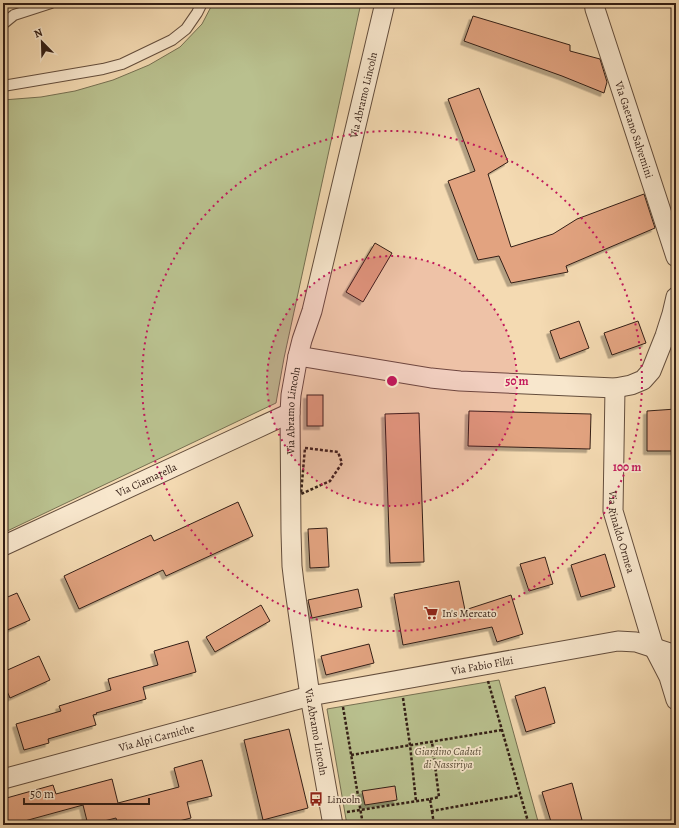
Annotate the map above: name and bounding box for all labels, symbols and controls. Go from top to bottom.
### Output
north arrow [22,22,62,62]
text: N [32,25,45,42]
street label: Via Abramo Lincoln [345,51,381,141]
street label: Via Gaetano Salvemini [611,78,657,180]
street label: Via Abramo Lincoln [282,365,303,455]
text: 50 m [505,373,529,389]
centre of rings [385,374,399,388]
street label: Via Ciamarella [113,459,180,501]
text: 100 m [613,459,641,475]
street label: Via Rinaldo Ormea [605,489,639,576]
supermarket icon: In's Mercato [423,605,439,621]
place label: In's Mercato [442,606,497,621]
street label: Via Fabio Filzi [449,652,514,678]
street label: Via Abramo Lincoln [301,686,331,777]
street label: Via Alpi Carniche [116,720,196,755]
park label: Giardino Caduti di Nassiriya [415,744,481,772]
scale bar [24,780,149,806]
text: 50 m [30,786,54,802]
bus stop icon: Lincoln [308,791,324,807]
place label: Lincoln [327,792,360,807]

